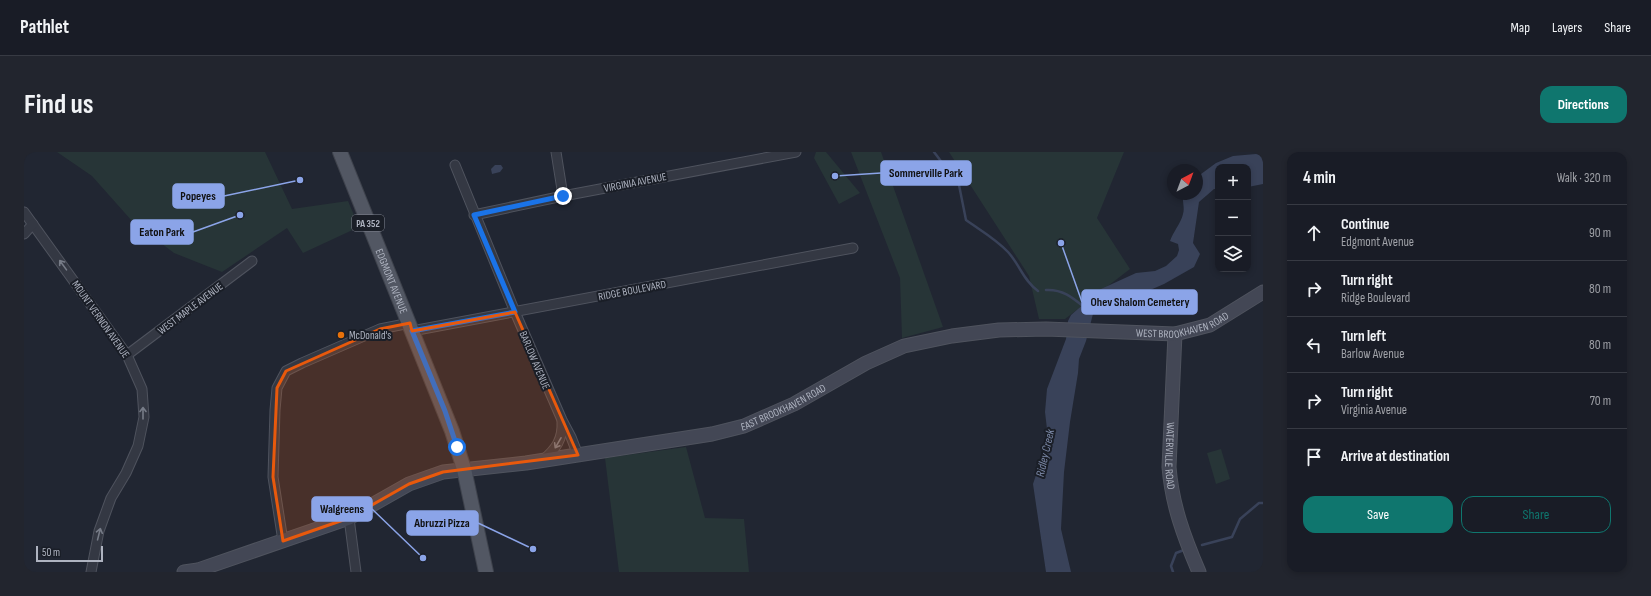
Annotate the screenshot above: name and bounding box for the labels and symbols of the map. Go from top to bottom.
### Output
callout: Sommerville Park [881,161,971,185]
north arrow [1167,164,1203,200]
text: Sommerville Park [889,166,963,181]
street label: VIRGINIA AVENUE [603,170,668,195]
callout: Popeyes [173,184,224,208]
route end [554,187,572,205]
text: Popeyes [180,189,216,204]
road number: PA 352 [352,215,384,231]
callout: Eaton Park [131,220,193,244]
text: Eaton Park [139,225,185,240]
street label: EDGMONT AVENUE [372,247,410,316]
one-way arrow [58,260,67,271]
street label: MOUNT VERNON AVENUE [69,278,132,361]
street label: RIDGE BOULEVARD [597,278,667,303]
street label: WEST MAPLE AVENUE [155,280,225,337]
callout: Ohev Shalom Cemetery [1082,290,1197,314]
text: Ohev Shalom Cemetery [1091,295,1189,310]
street label: WEST BROOKHAVEN ROAD [1136,309,1231,341]
place label: McDonald's [349,329,391,342]
street label: BARLOW AVENUE [516,329,553,391]
marker: McDonald's [336,330,346,340]
street label: EAST BROOKHAVEN ROAD [739,381,828,434]
one-way arrow [139,407,147,420]
street label: WATERVILLE ROAD [1162,422,1178,491]
water label: Ridley Creek [1033,427,1058,478]
one-way arrow [553,437,561,449]
route start [448,438,466,456]
callout: Walgreens [312,497,372,521]
text: Walgreens [320,502,364,517]
callout: Abruzzi Pizza [407,511,478,535]
text: Abruzzi Pizza [413,516,470,531]
one-way arrow [96,528,103,541]
scale bar [36,544,103,563]

